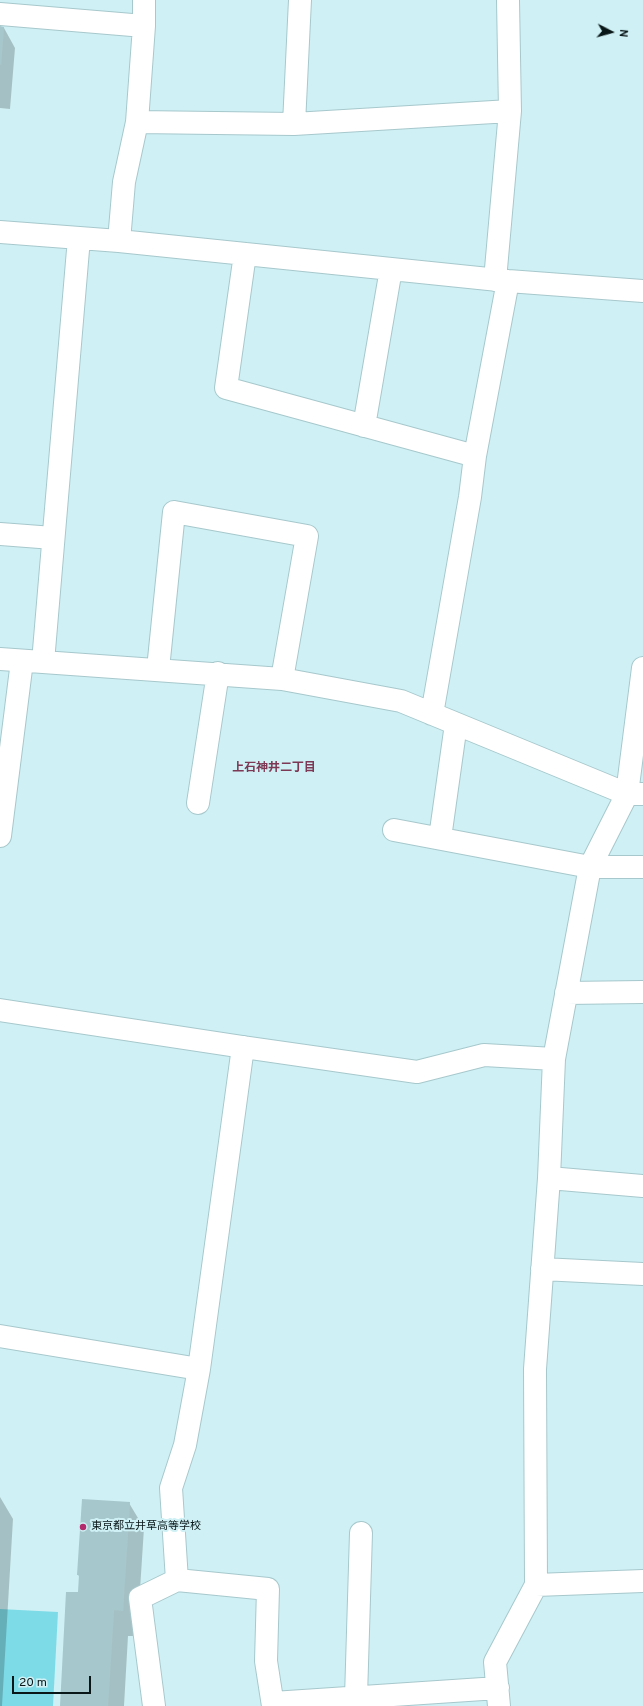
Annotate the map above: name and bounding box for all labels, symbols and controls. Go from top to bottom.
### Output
north arrow [591,12,631,52]
text: N [616,29,630,38]
district label: 上石神井二丁目 [232,762,316,776]
place label: 東京都立井草高等学校 [91,1520,201,1534]
marker: 東京都立井草高等学校 [78,1522,88,1532]
scale bar [14,1668,93,1694]
text: 20 m [19,1675,47,1691]

